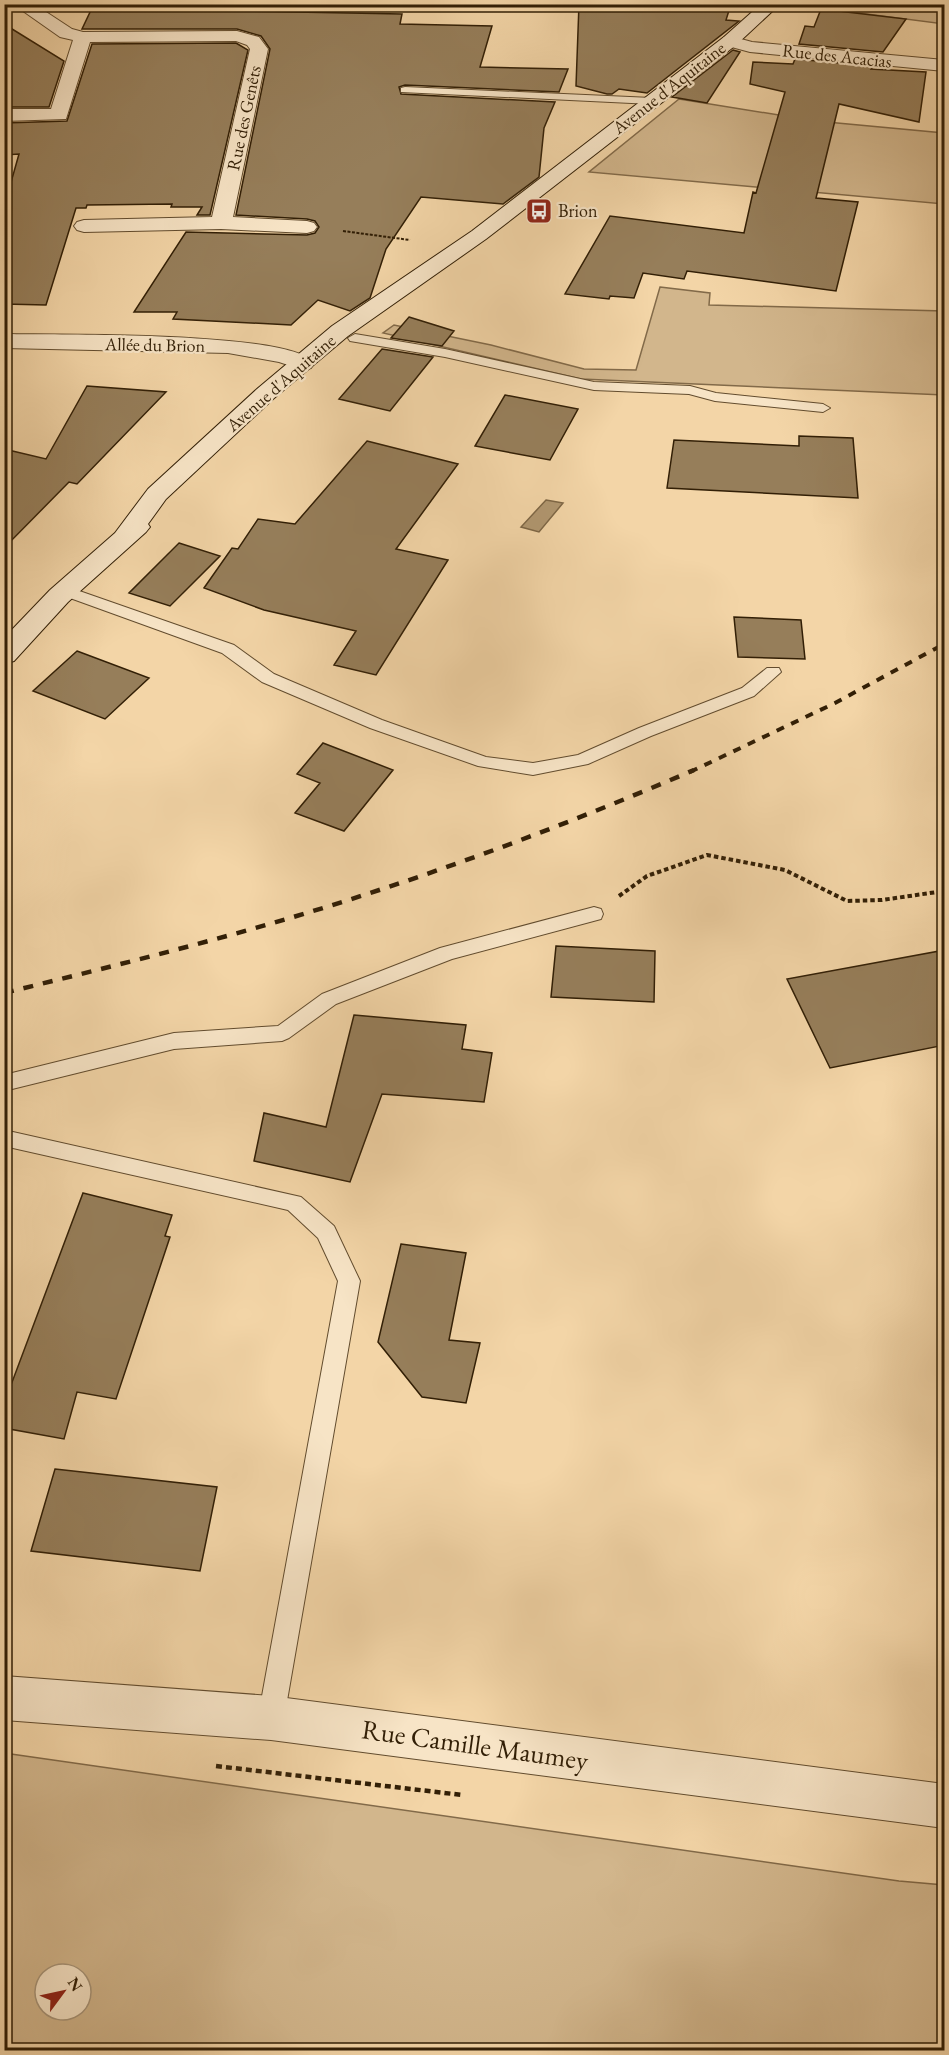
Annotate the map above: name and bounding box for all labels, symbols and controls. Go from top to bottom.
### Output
street label: Avenue d'Aquitaine [607,36,730,140]
street label: Rue des Acacias [781,38,893,73]
street label: Rue des Genêts [221,63,266,172]
bus stop icon: Brion [524,196,554,226]
place label: Brion [558,199,598,222]
street label: Avenue d'Aquitaine [220,329,340,437]
street label: Allée du Brion [104,332,206,357]
street label: Rue Camille Maumey [360,1711,591,1778]
north arrow [33,1962,93,2022]
text: N [63,1973,88,1995]

